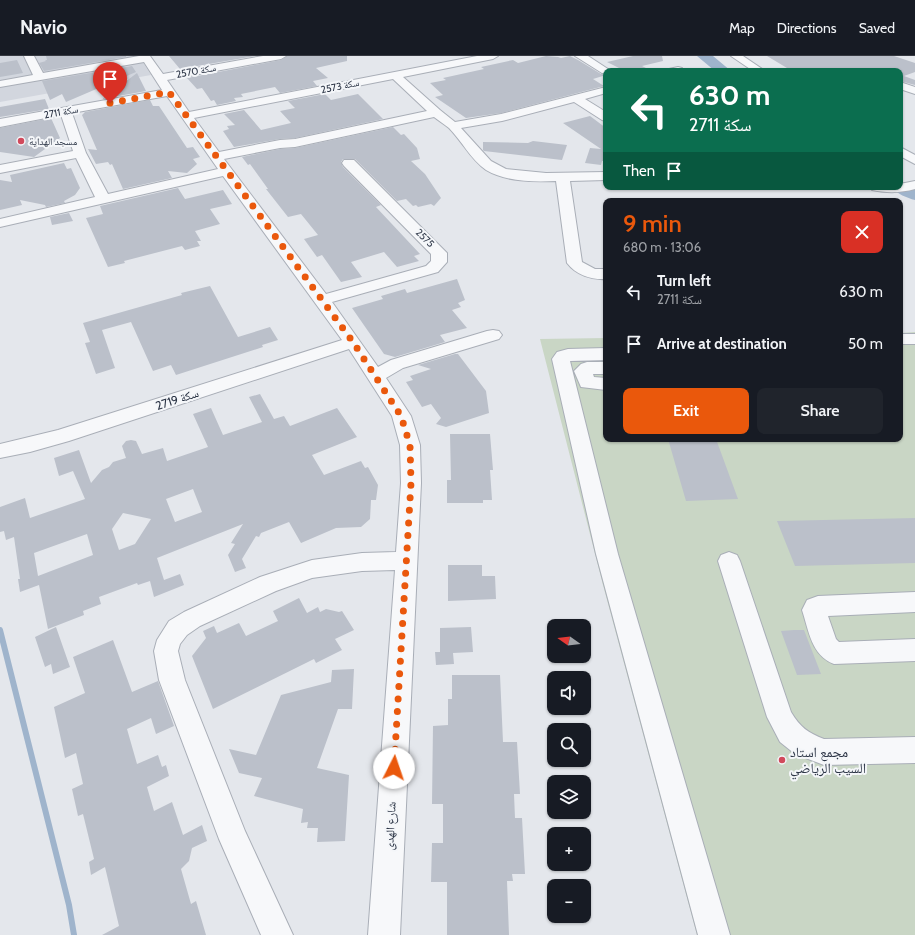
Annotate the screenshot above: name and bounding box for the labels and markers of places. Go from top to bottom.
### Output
pin [93,62,127,103]
place label: مسجد الهداية [29,135,78,148]
marker: مسجد الهداية [16,136,26,146]
place label: مجمع استاد السيب الرياضي [790,743,866,780]
marker: مجمع استاد السيب الرياضي [777,755,787,765]

